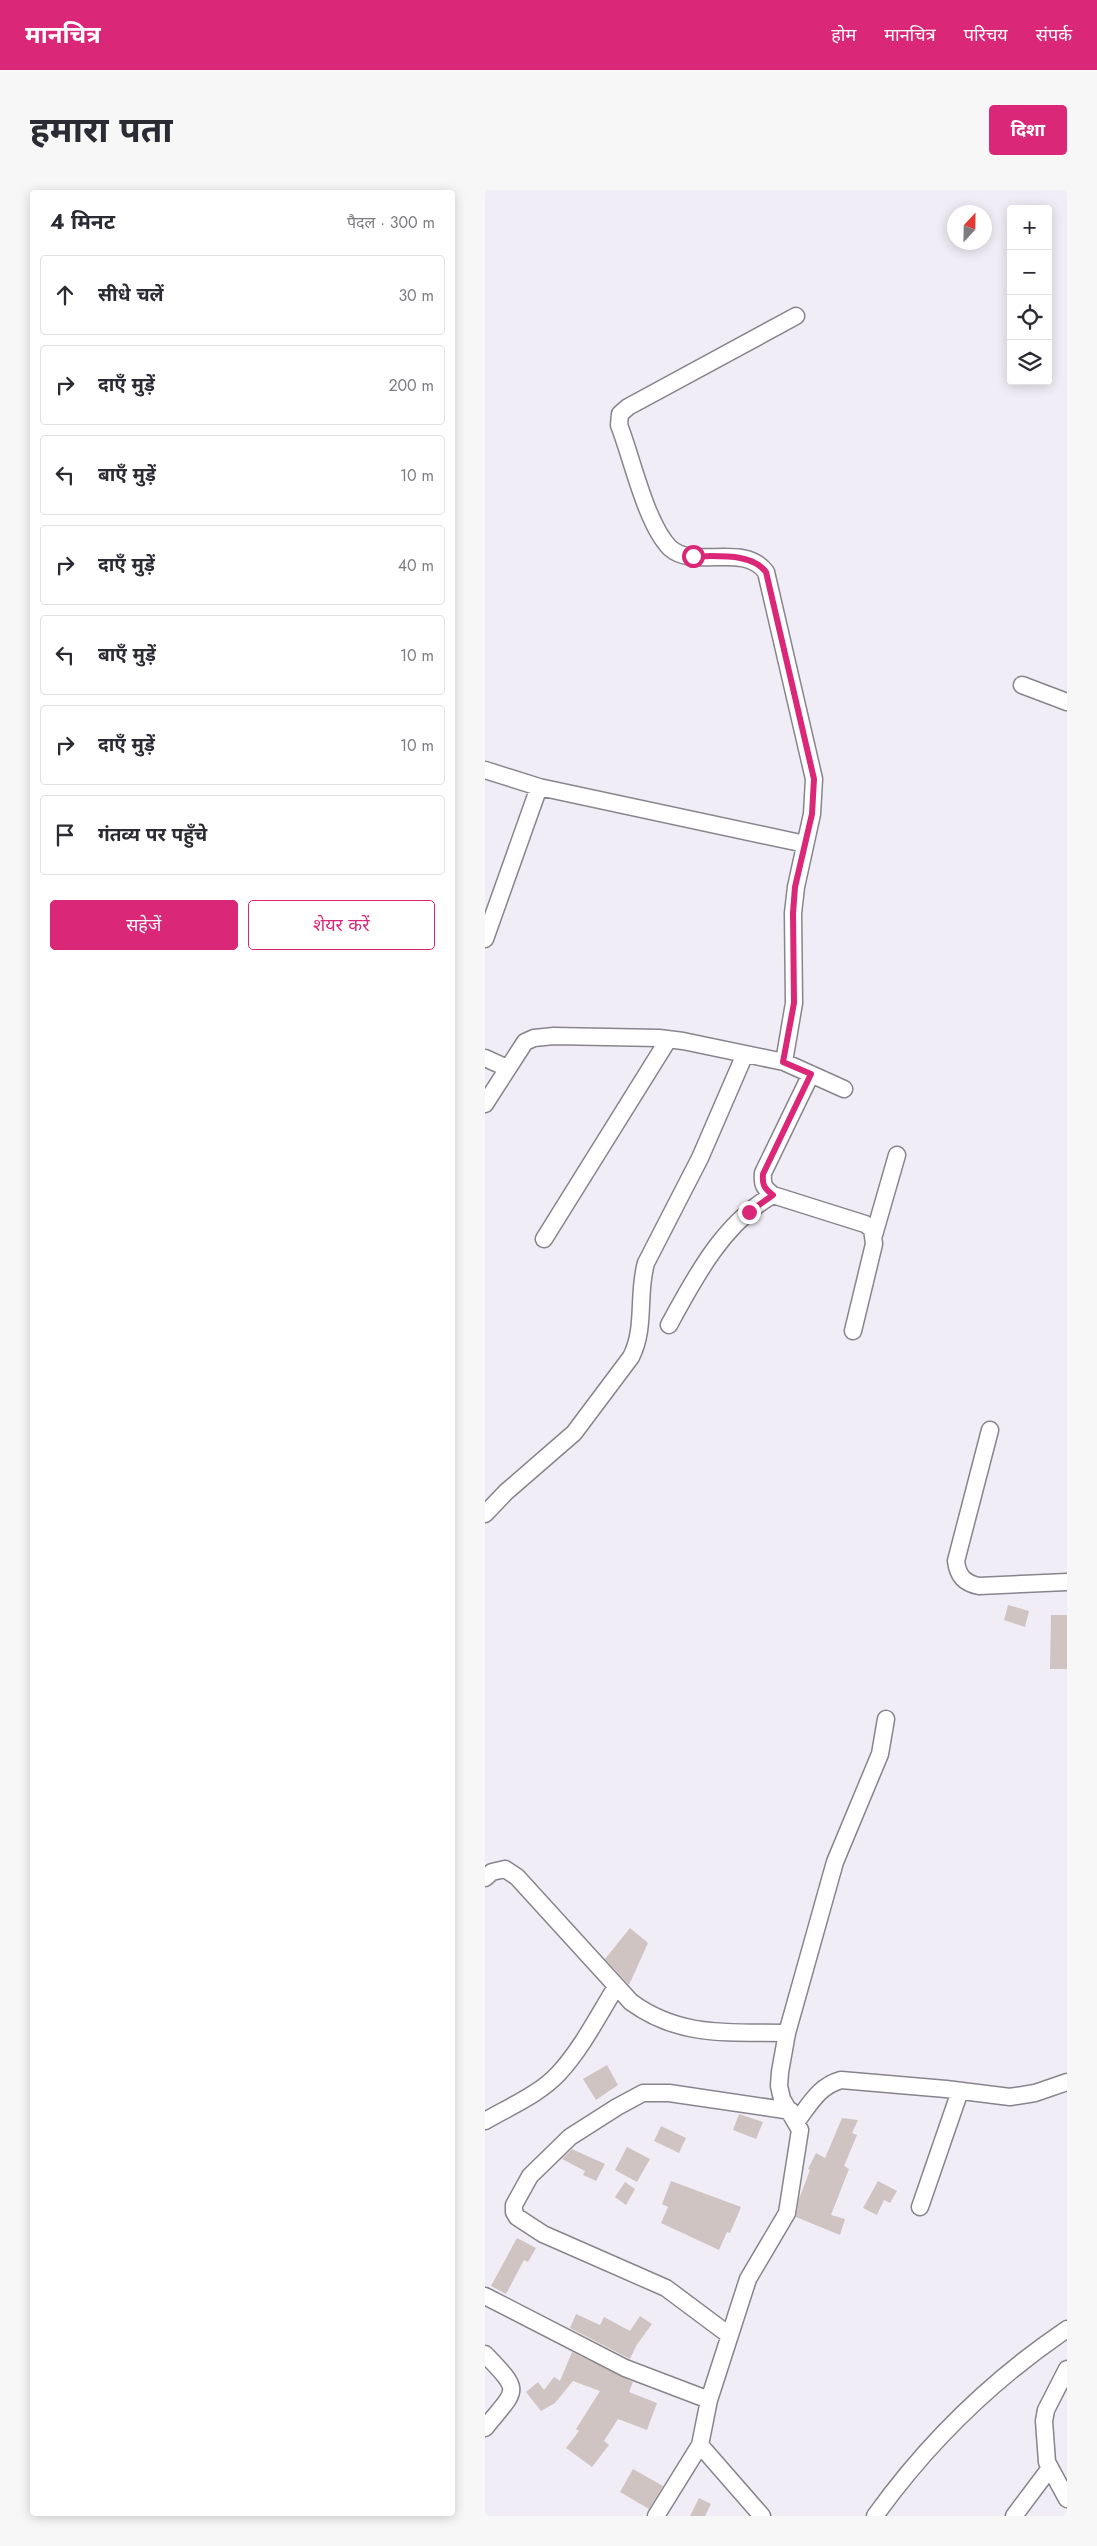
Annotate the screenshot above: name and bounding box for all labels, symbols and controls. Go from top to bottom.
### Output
text: मानचित्र [25,17,101,52]
text: होम [831,22,856,48]
text: मानचित्र [884,22,936,48]
text: परिचय [964,22,1008,48]
text: संपर्क [1036,22,1072,48]
text: हमारा पता [30,105,173,155]
button: दिशा [989,105,1067,155]
north arrow [947,205,992,250]
map controls [1007,205,1052,385]
button: + [1007,205,1052,250]
text: 4 मिनट [50,207,115,237]
text: पैदल · 300 m [347,211,435,234]
button: − [1007,250,1052,295]
icon: ahead [51,281,79,309]
text: सीधे चलें [98,281,164,308]
text: 30 m [398,284,434,307]
button: locate [1007,295,1052,340]
button: layers [1007,340,1052,385]
icon: right [51,371,79,399]
text: दाएँ मुड़ें [98,371,155,398]
text: 200 m [388,374,434,397]
icon: left [51,461,79,489]
text: बाएँ मुड़ें [98,461,156,488]
text: 10 m [400,464,434,487]
route start [682,545,705,568]
icon: right [51,551,79,579]
text: दाएँ मुड़ें [98,551,155,578]
text: 40 m [398,554,434,577]
icon: left [51,641,79,669]
text: बाएँ मुड़ें [98,641,156,668]
text: 10 m [400,644,434,667]
icon: right [51,731,79,759]
text: दाएँ मुड़ें [98,731,155,758]
text: 10 m [400,734,434,757]
icon: arrive [51,821,79,849]
text: गंतव्य पर पहुँचे [98,821,207,848]
button: सहेजें [50,900,238,950]
button: शेयर करें [248,900,435,950]
route end [738,1201,761,1224]

